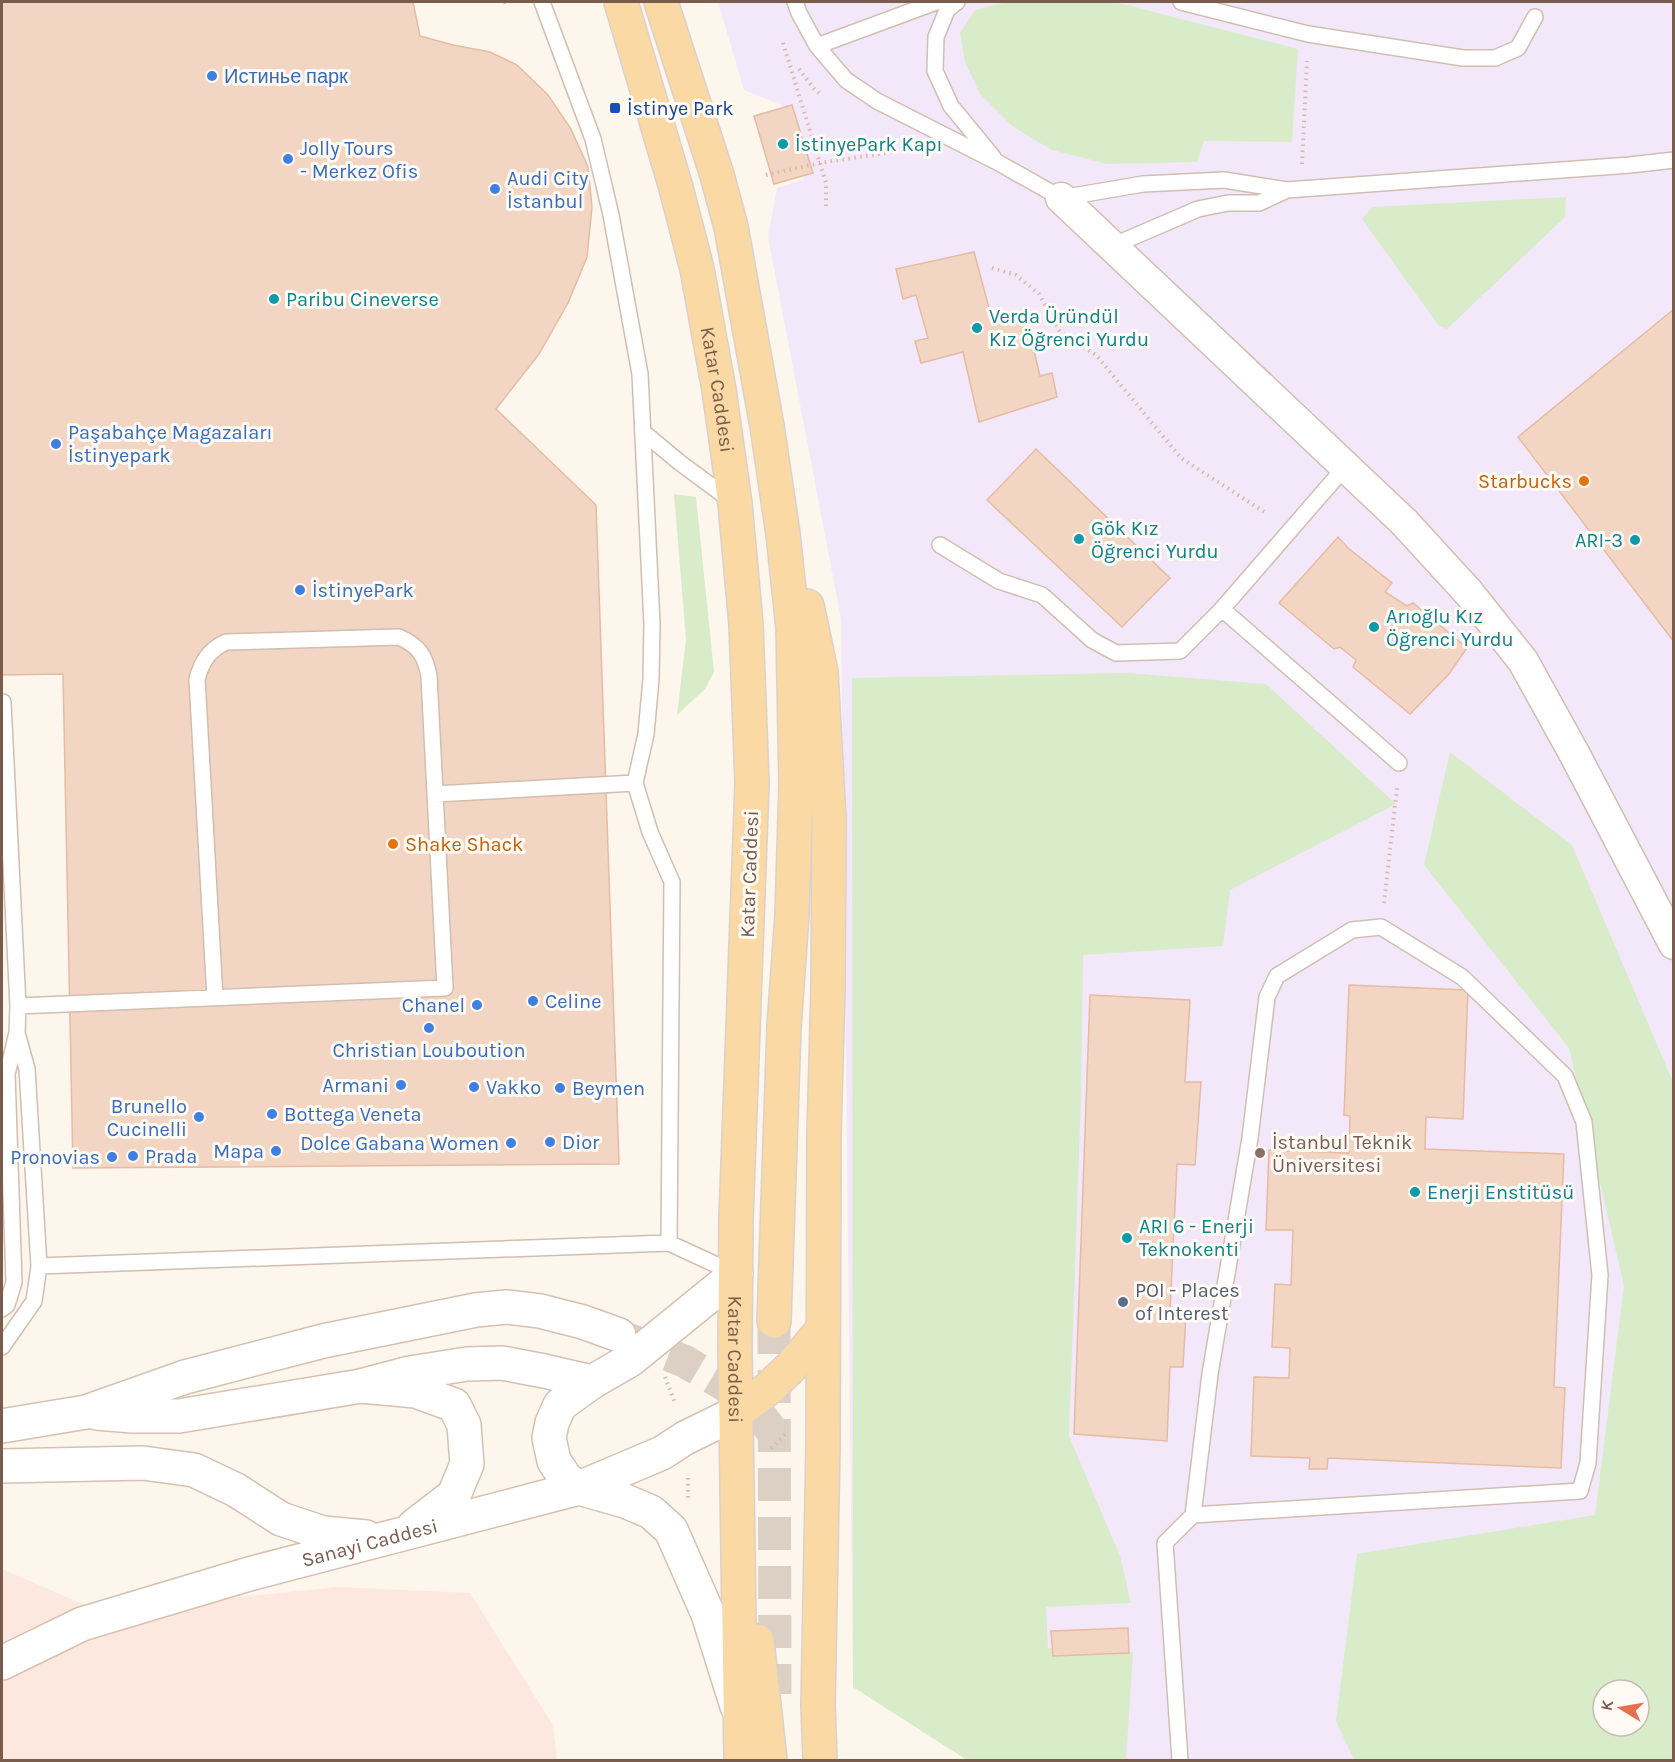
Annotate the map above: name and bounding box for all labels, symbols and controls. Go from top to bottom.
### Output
place label: Истинье парк [224,65,348,88]
marker: Истинье парк [205,69,219,83]
place label: İstinye Park [627,97,734,120]
marker: İstinye Park [608,101,622,115]
place label: İstinyePark Kapı [795,133,942,156]
place label: Jolly Tours - Merkez Ofis [300,137,418,183]
marker: İstinyePark Kapı [776,137,790,151]
marker: Jolly Tours - Merkez Ofis [281,152,295,166]
place label: Audi City İstanbul [507,167,588,213]
marker: Audi City İstanbul [488,182,502,196]
place label: Paribu Cineverse [286,288,439,311]
marker: Paribu Cineverse [267,292,281,306]
place label: Verda Üründül Kız Öğrenci Yurdu [989,305,1149,351]
marker: Verda Üründül Kız Öğrenci Yurdu [970,321,984,335]
street label: Katar Caddesi [696,325,739,454]
place label: Paşabahçe Magazaları İstinyepark [68,421,272,467]
marker: Paşabahçe Magazaları İstinyepark [49,437,63,451]
place label: Starbucks [1478,470,1572,493]
marker: Starbucks [1577,474,1591,488]
place label: Gök Kız Öğrenci Yurdu [1091,517,1219,563]
place label: ARI-3 [1575,529,1623,552]
marker: Gök Kız Öğrenci Yurdu [1072,532,1086,546]
marker: ARI-3 [1628,533,1642,547]
place label: İstinyePark [312,579,414,602]
marker: İstinyePark [293,583,307,597]
place label: Arıoğlu Kız Öğrenci Yurdu [1386,605,1514,651]
marker: Arıoğlu Kız Öğrenci Yurdu [1367,620,1381,634]
street label: Katar Caddesi [736,810,763,938]
place label: Shake Shack [405,833,523,856]
marker: Shake Shack [386,837,400,851]
place label: Celine [545,990,601,1013]
place label: Chanel [402,994,465,1017]
marker: Celine [526,994,540,1008]
marker: Chanel [470,998,484,1012]
marker: Christian Louboution [422,1021,436,1035]
place label: Christian Louboution [332,1039,526,1062]
place label: Armani [323,1074,389,1097]
place label: Vakko [486,1076,541,1099]
place label: Beymen [572,1077,645,1100]
marker: Armani [394,1078,408,1092]
marker: Vakko [467,1080,481,1094]
marker: Beymen [553,1081,567,1095]
place label: Brunello Cucinelli [107,1095,187,1141]
place label: Bottega Veneta [284,1103,421,1126]
marker: Bottega Veneta [265,1107,279,1121]
marker: Brunello Cucinelli [192,1110,206,1124]
place label: Dior [562,1131,600,1154]
place label: İstanbul Teknik Üniversitesi [1272,1131,1412,1177]
place label: Dolce Gabana Women [300,1132,499,1155]
marker: Dior [543,1135,557,1149]
marker: Dolce Gabana Women [504,1136,518,1150]
place label: Mapa [213,1140,264,1163]
marker: Mapa [269,1144,283,1158]
place label: Prada [145,1145,197,1168]
place label: Pronovias [10,1146,100,1169]
marker: İstanbul Teknik Üniversitesi [1253,1146,1267,1160]
marker: Prada [126,1149,140,1163]
marker: Pronovias [105,1150,119,1164]
place label: Enerji Enstitüsü [1427,1181,1574,1204]
marker: Enerji Enstitüsü [1408,1185,1422,1199]
place label: ARI 6 - Enerji Teknokenti [1139,1215,1254,1261]
marker: ARI 6 - Enerji Teknokenti [1120,1231,1134,1245]
place label: POI - Places of Interest [1135,1279,1240,1325]
marker: POI - Places of Interest [1116,1295,1130,1309]
street label: Katar Caddesi [723,1296,747,1423]
street label: Sanayi Caddesi [299,1514,440,1572]
north arrow [1591,1678,1651,1738]
text: K [1596,1698,1617,1712]

